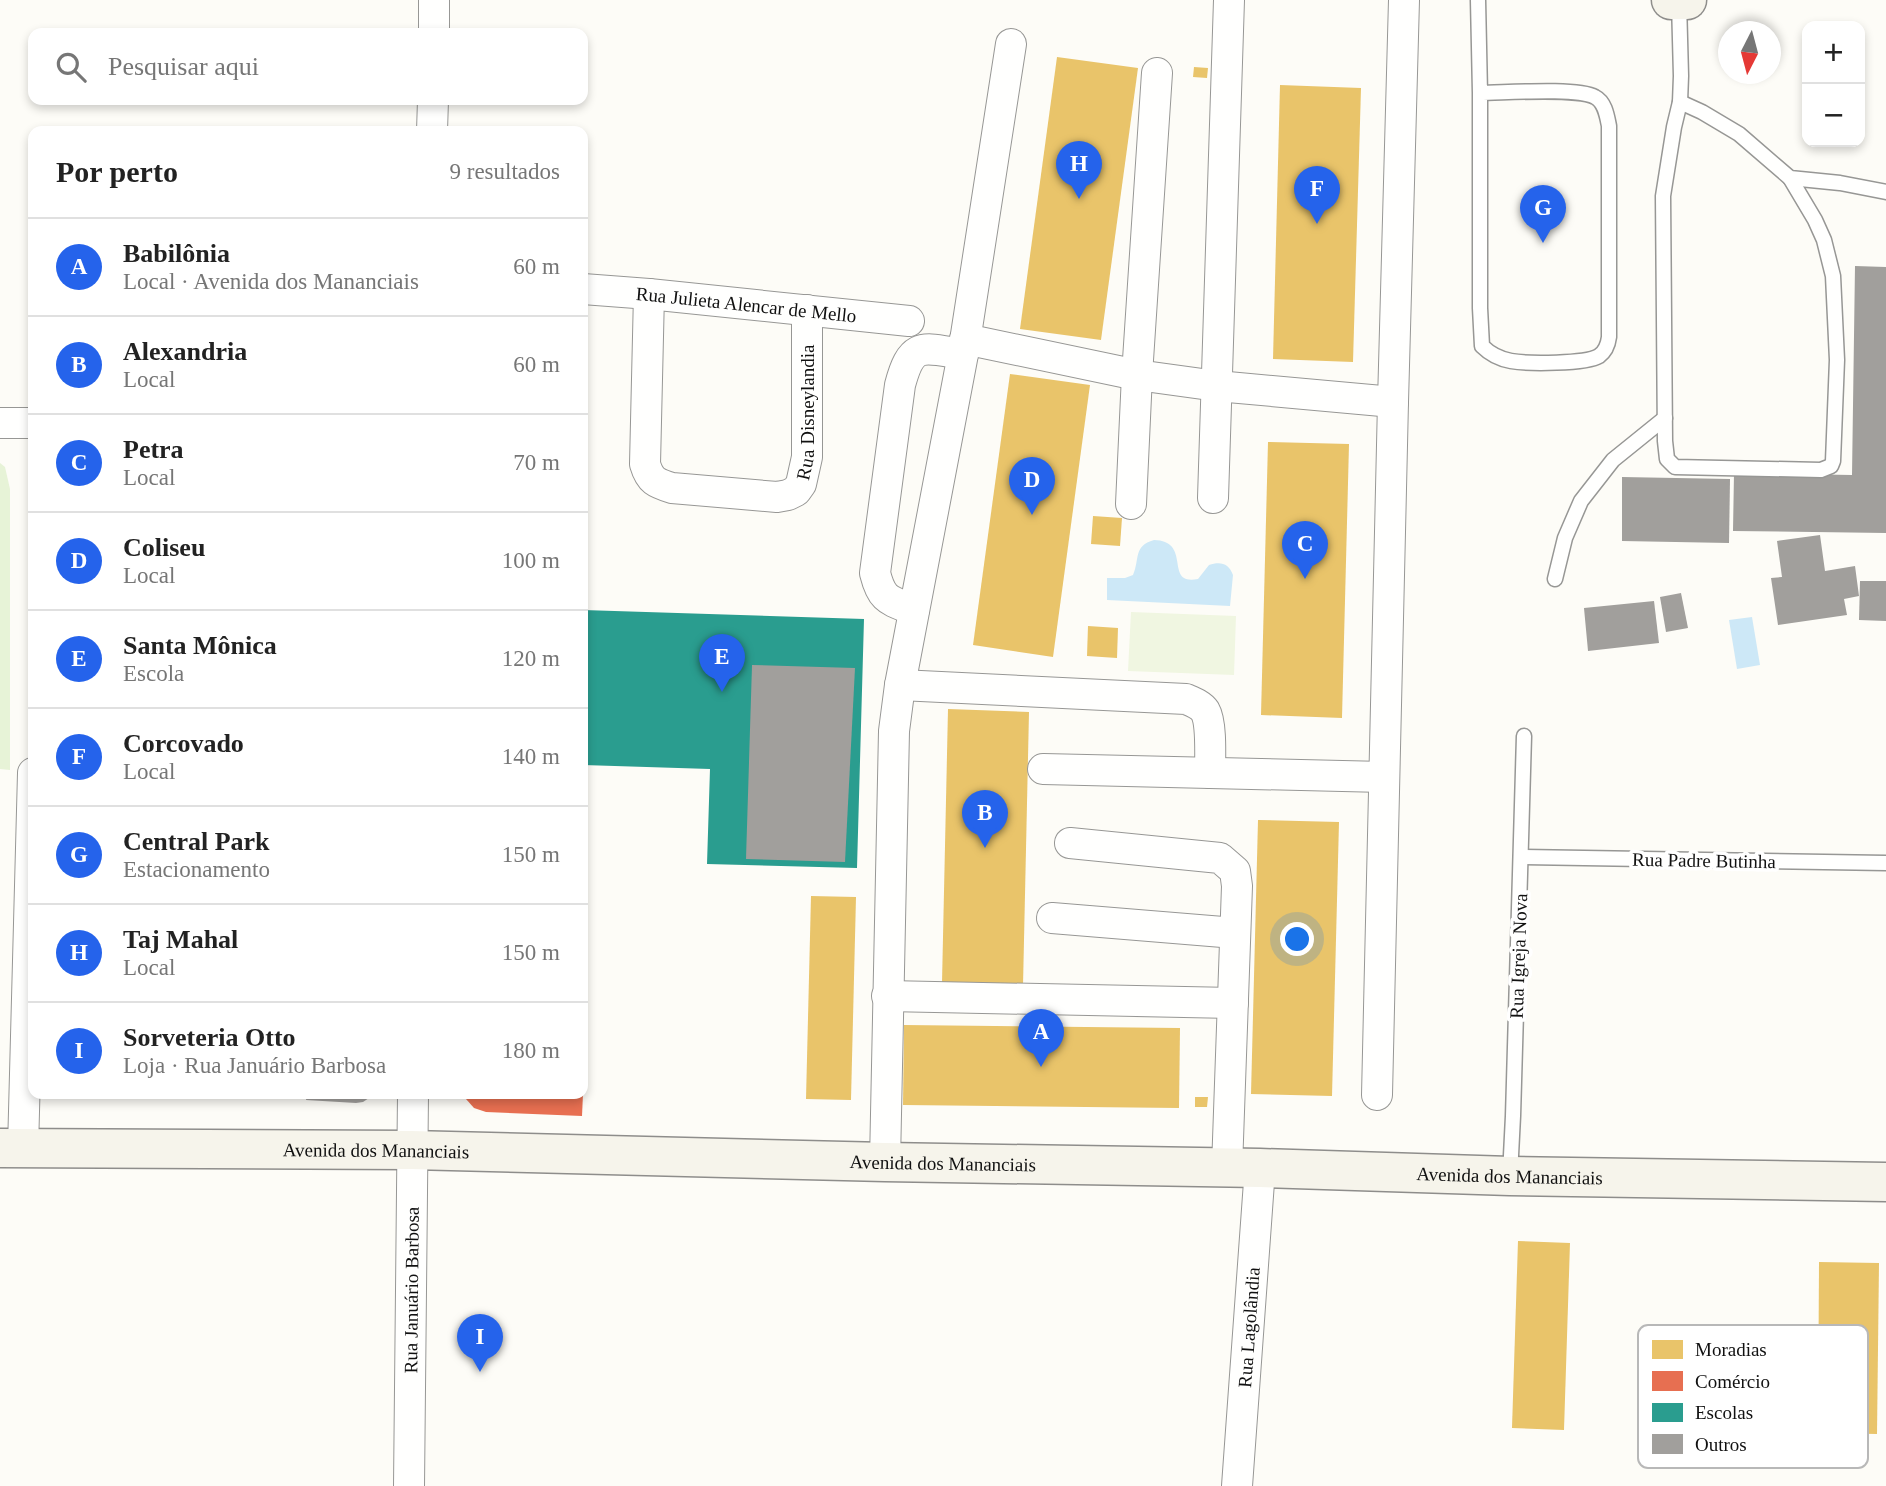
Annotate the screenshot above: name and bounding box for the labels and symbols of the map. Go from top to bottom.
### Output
north arrow [1718,21,1781,84]
pin: H [1056,141,1102,199]
pin: F [1294,166,1340,224]
pin: G [1520,185,1566,243]
street label: Rua Julieta Alencar de Mello [635,283,858,326]
street label: Rua Disneylandia [792,344,818,482]
pin: D [1009,457,1055,515]
pin: C [1282,521,1328,579]
pin: E [699,634,745,692]
pin: B [962,790,1008,848]
street label: Rua Padre Butinha [1632,849,1776,872]
street label: Rua Igreja Nova [1506,892,1531,1019]
your location [1280,922,1314,956]
pin: A [1018,1009,1064,1067]
street label: Avenida dos Mananciais [283,1139,469,1162]
street label: Avenida dos Mananciais [849,1151,1036,1175]
street label: Avenida dos Mananciais [1416,1163,1603,1188]
street label: Rua Januário Barbosa [400,1206,423,1374]
street label: Rua Lagolândia [1234,1266,1264,1388]
pin: I [457,1314,503,1372]
legend [1638,1325,1868,1468]
text: Moradias [1695,1339,1767,1360]
text: Comércio [1695,1371,1770,1392]
text: Escolas [1695,1402,1753,1423]
text: Outros [1695,1434,1747,1455]

